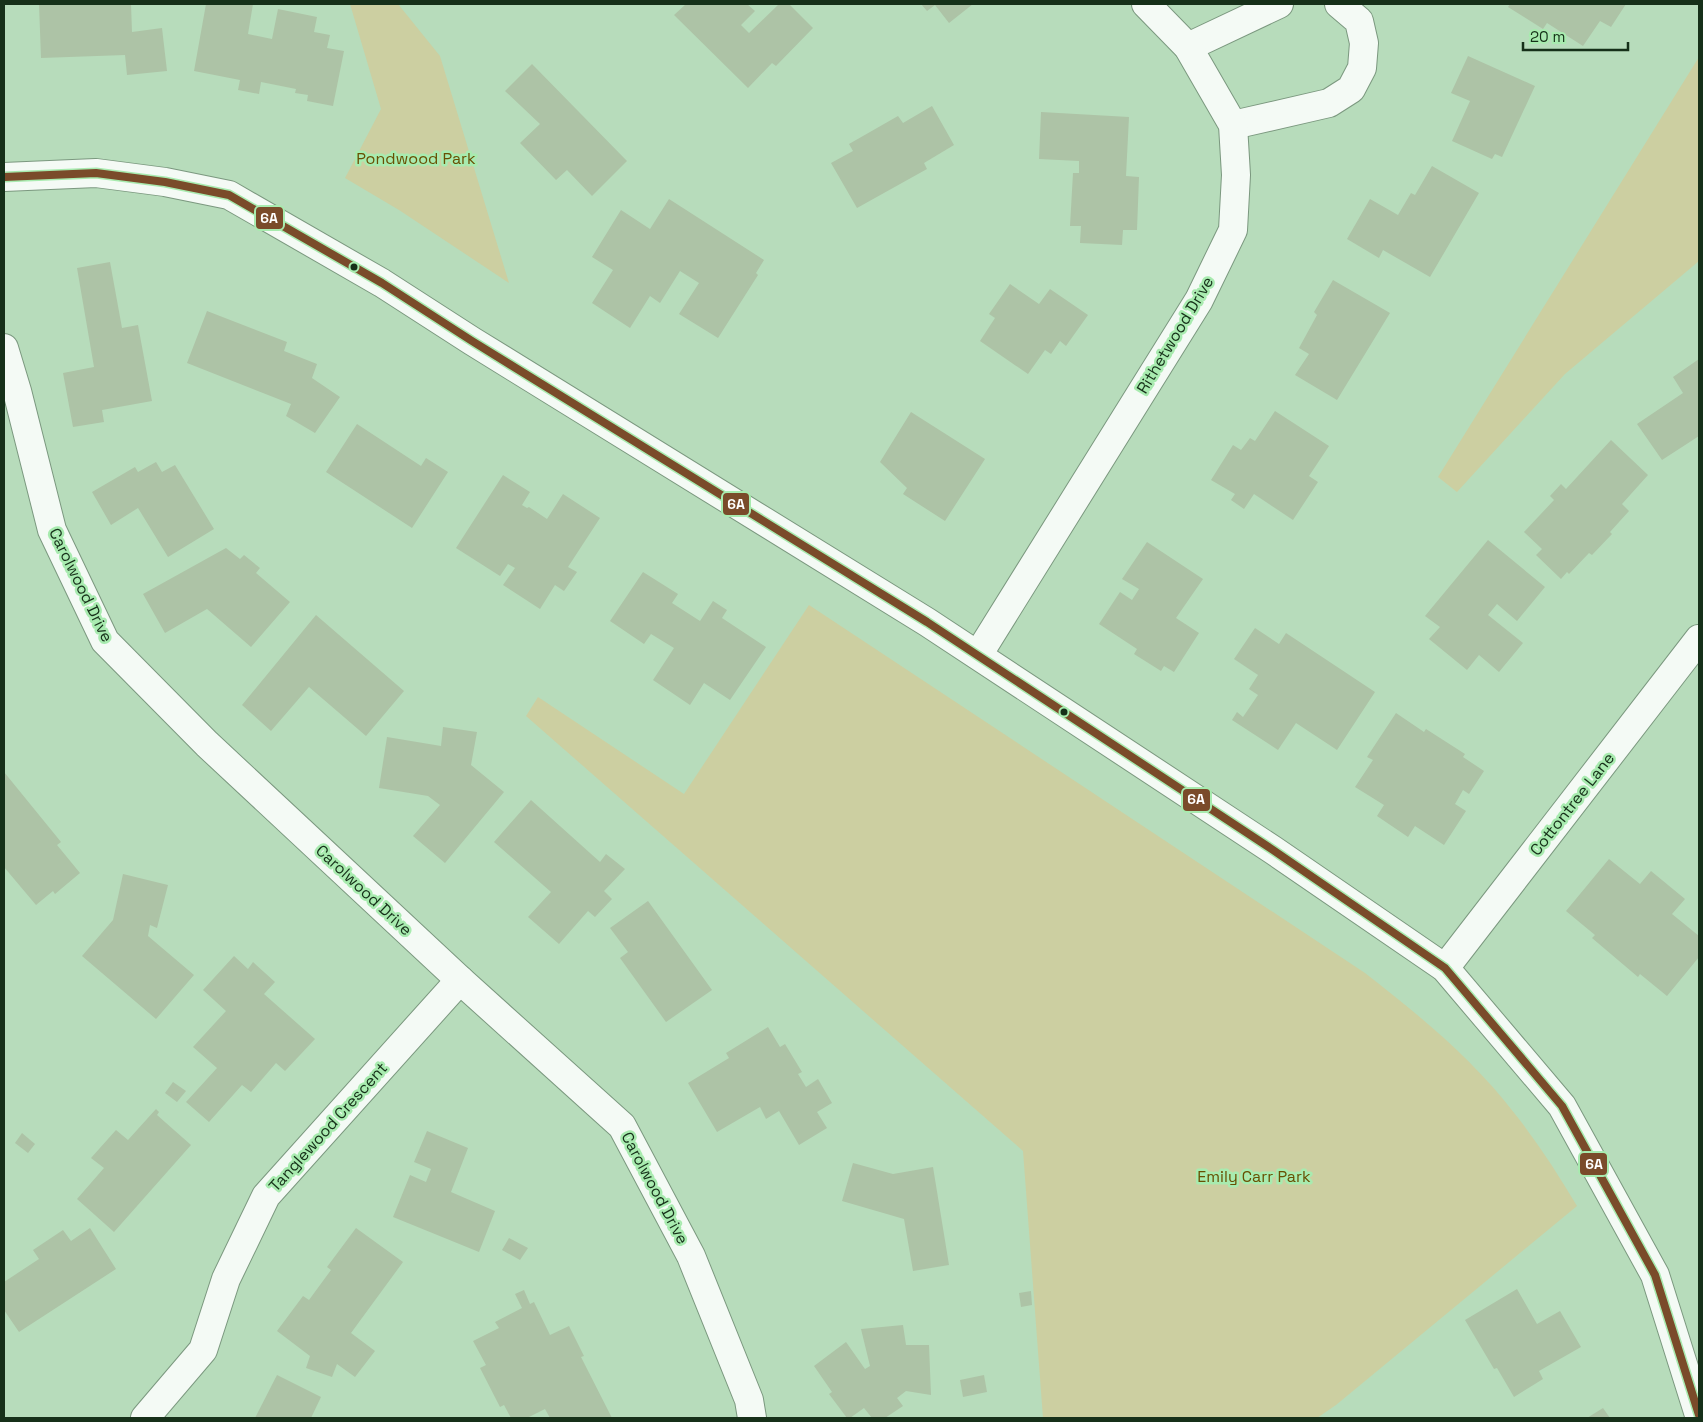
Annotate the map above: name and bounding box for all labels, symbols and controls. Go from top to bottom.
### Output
scale bar [1523,20,1628,52]
text: 20 m [1530,27,1565,46]
park label: Pondwood Park [356,148,476,169]
line badge: 6A [255,206,284,230]
text: 6A [260,209,278,227]
unlabelled marker [349,262,359,272]
street label: Rithetwood Drive [1132,273,1218,397]
line badge: 6A [722,492,750,516]
text: 6A [727,495,745,513]
street label: Carolwood Drive [44,525,118,645]
unlabelled marker [1059,707,1069,717]
street label: Cottontree Lane [1525,748,1619,860]
line badge: 6A [1182,788,1211,812]
text: 6A [1187,790,1205,808]
street label: Carolwood Drive [311,840,417,940]
street label: Tanglewood Crescent [264,1058,392,1196]
street label: Carolwood Drive [617,1128,693,1248]
line badge: 6A [1579,1152,1608,1176]
text: 6A [1585,1155,1603,1173]
park label: Emily Carr Park [1197,1166,1311,1187]

